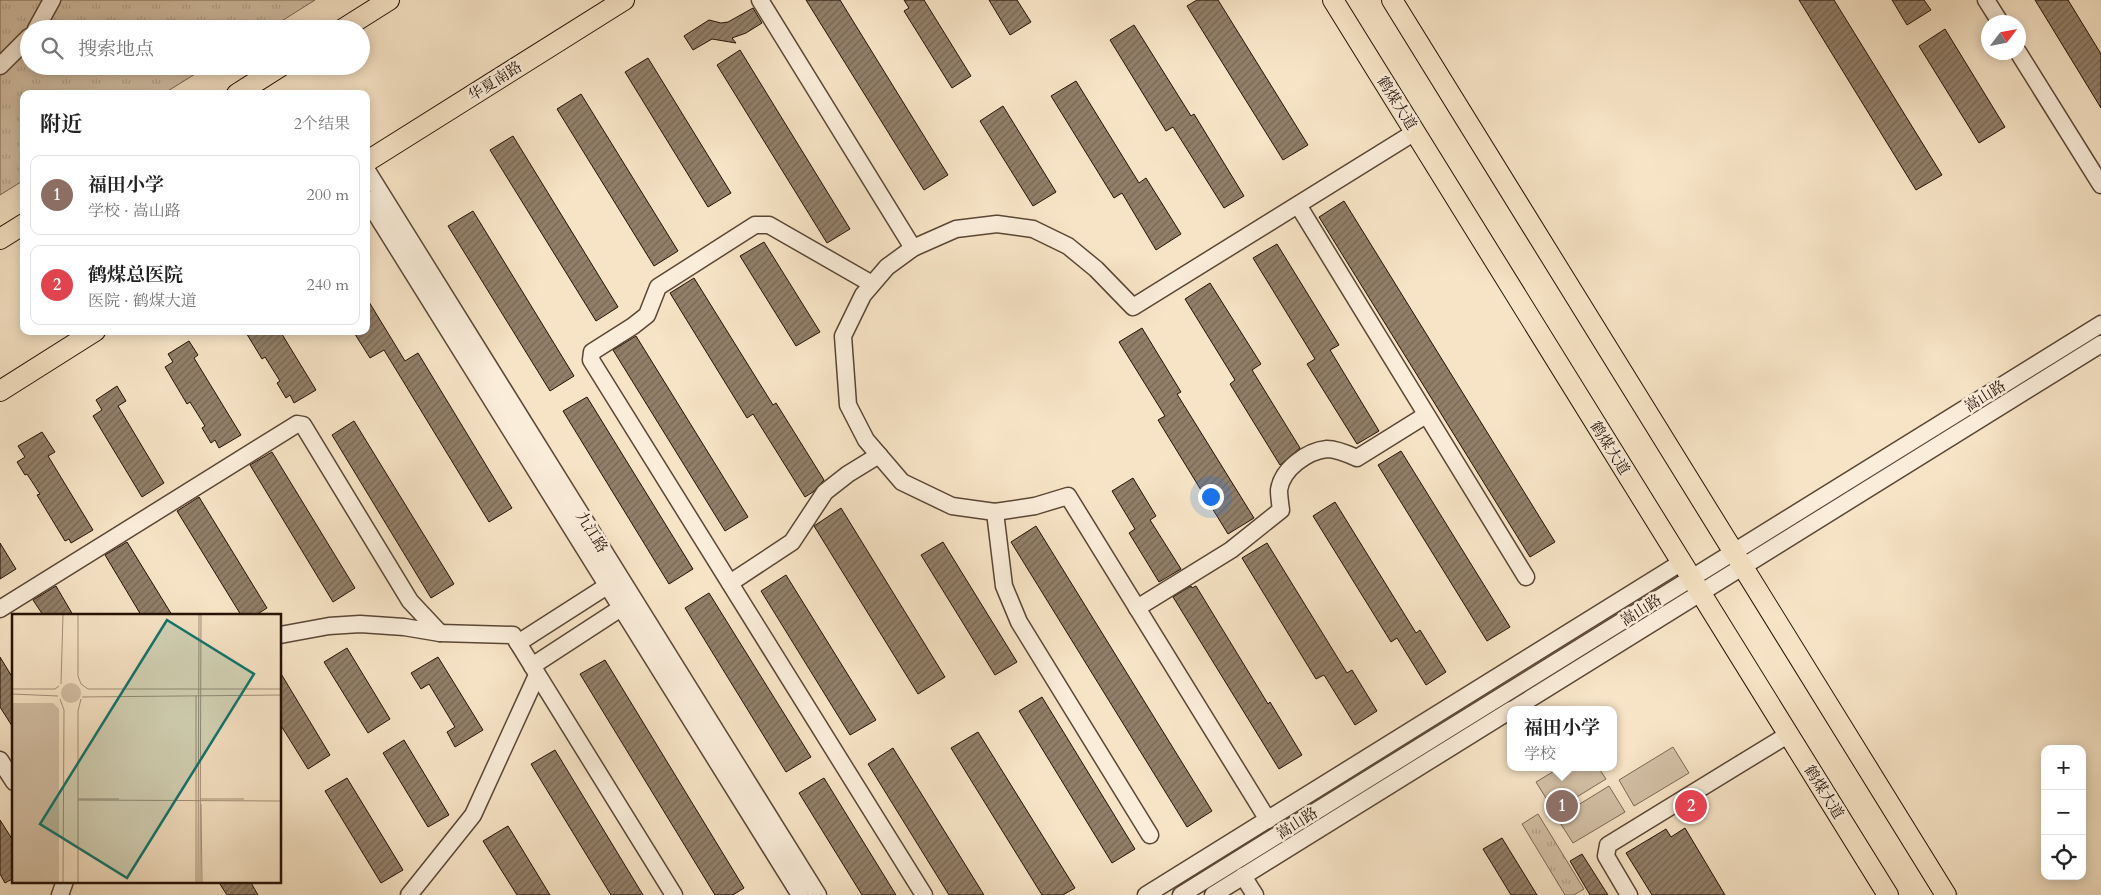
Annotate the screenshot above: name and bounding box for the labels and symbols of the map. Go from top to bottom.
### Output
north arrow [1981,15,2026,60]
street label: 华夏南路 [464,57,526,105]
street label: 鹤煤大道 [1373,72,1421,134]
street label: 嵩山路 [1961,376,2009,416]
street label: 鹤煤大道 [1586,417,1634,479]
your location [1198,484,1224,510]
street label: 九江路 [572,508,612,556]
street label: 嵩山路 [1617,590,1665,630]
inset map [12,614,281,882]
street label: 鹤煤大道 [1800,761,1848,823]
pin: 1 [1546,787,1578,825]
pin: 2 [1675,787,1707,825]
street label: 嵩山路 [1273,803,1321,843]

